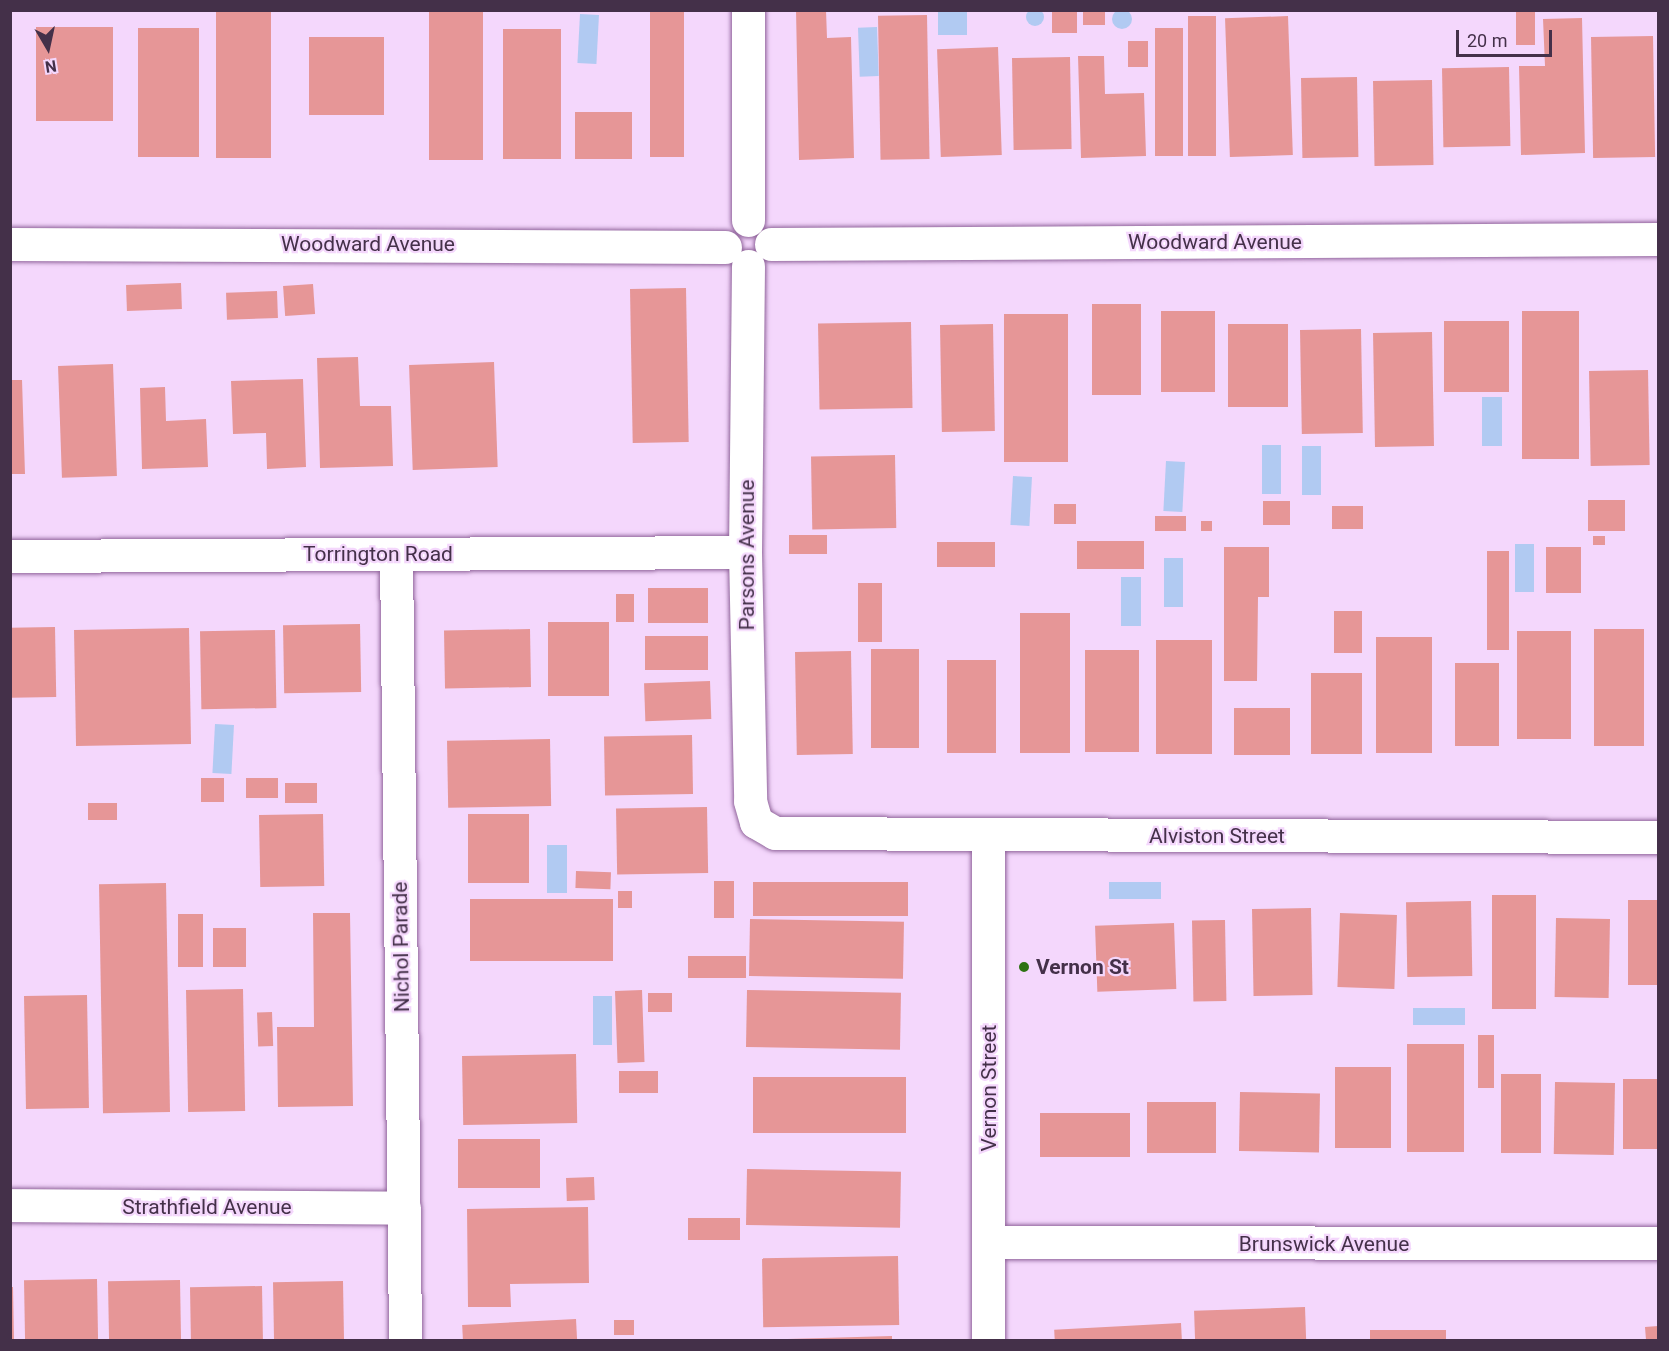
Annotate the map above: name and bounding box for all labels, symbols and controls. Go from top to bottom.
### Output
north arrow [18,18,78,78]
scale bar [1459,18,1555,56]
text: 20 m [1467,30,1507,51]
text: N [44,56,58,77]
street label: Woodward Avenue [1128,229,1302,255]
street label: Woodward Avenue [281,231,455,257]
street label: Parsons Avenue [734,480,760,630]
street label: Torrington Road [303,541,453,567]
street label: Alviston Street [1149,823,1285,849]
street label: Nichol Parade [387,881,415,1013]
place label: Vernon St [1036,954,1129,980]
marker: Vernon St [1017,960,1031,974]
street label: Vernon Street [976,1025,1002,1151]
street label: Strathfield Avenue [122,1194,292,1220]
street label: Brunswick Avenue [1239,1231,1409,1257]

